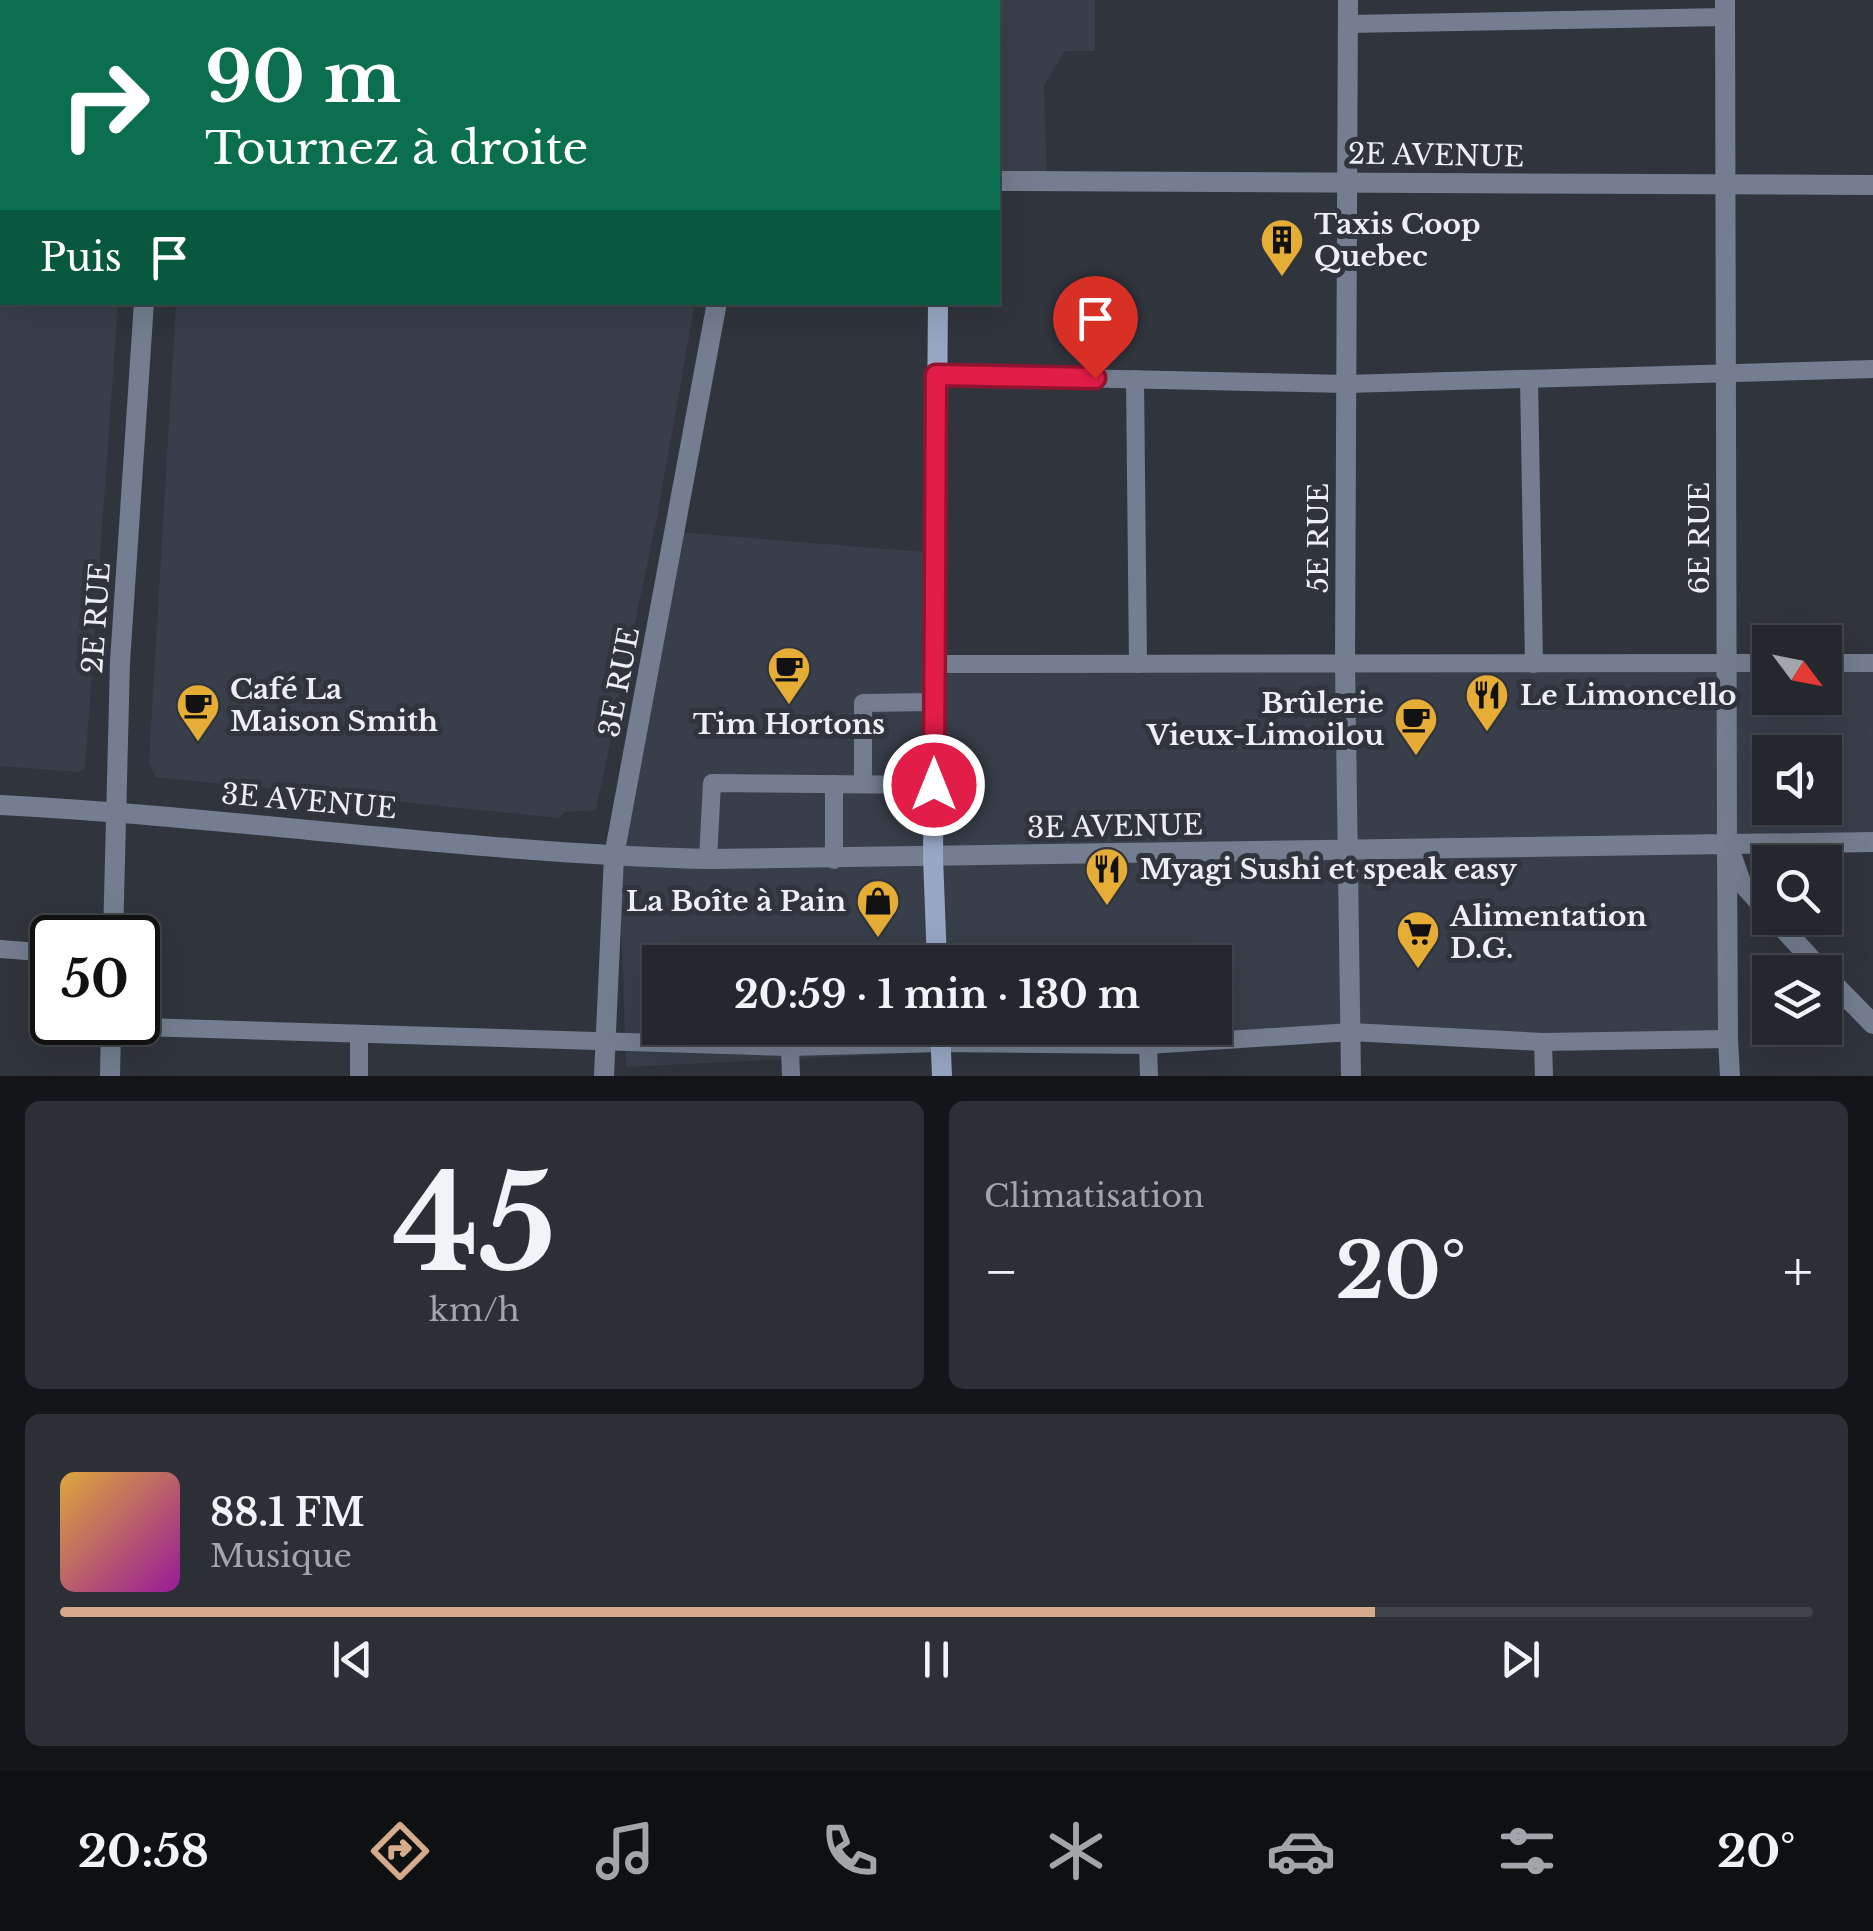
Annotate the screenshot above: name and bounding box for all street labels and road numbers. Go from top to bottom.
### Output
street label: 2E AVENUE [1348,136,1524,175]
street label: 6E RUE [1682,482,1717,594]
street label: 5E RUE [1301,483,1336,593]
street label: 2E RUE [75,561,118,675]
street label: 3E RUE [592,624,647,740]
street label: 3E AVENUE [220,776,398,827]
street label: 3E AVENUE [1027,807,1203,846]

